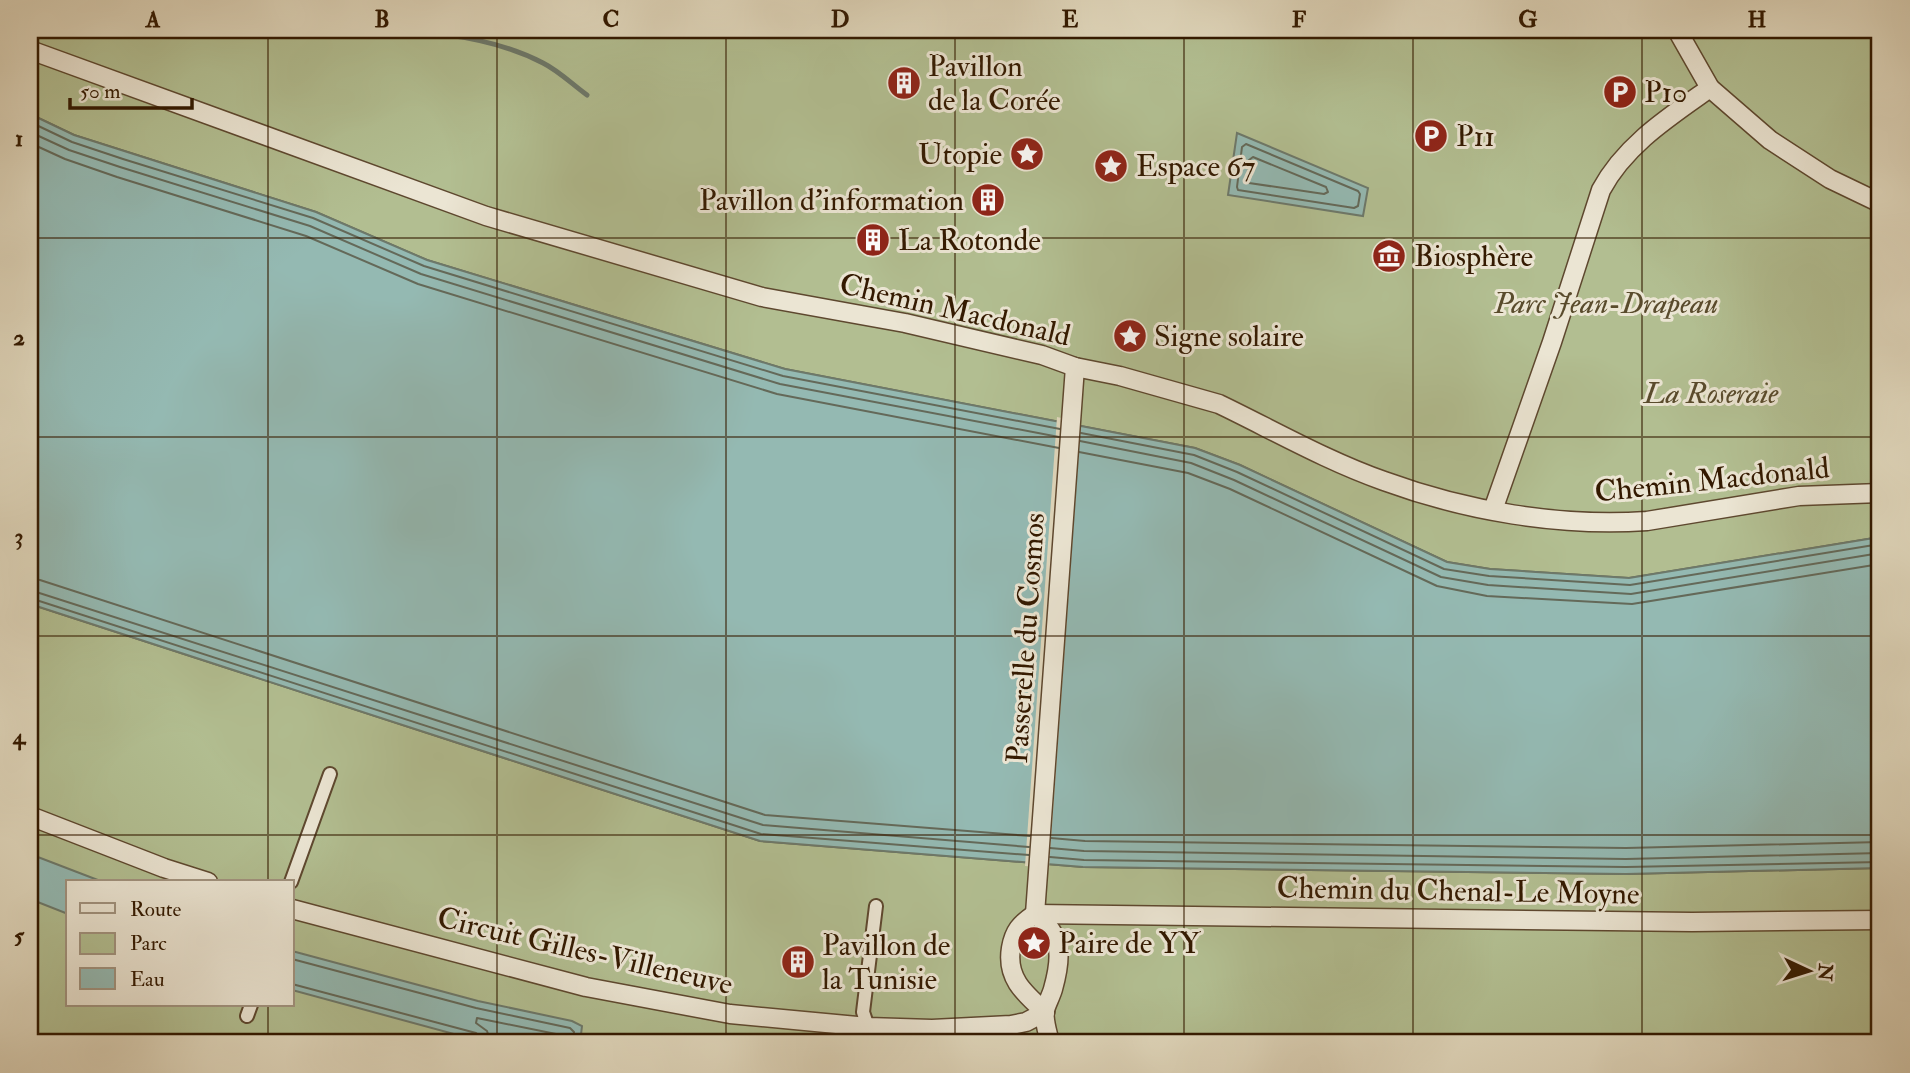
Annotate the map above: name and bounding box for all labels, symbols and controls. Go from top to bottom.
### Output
text: A [145,5,161,34]
text: B [374,5,390,34]
text: C [603,5,619,34]
text: D [831,5,849,34]
text: E [1062,5,1079,34]
text: F [1292,5,1307,34]
text: G [1518,5,1538,34]
text: H [1748,5,1767,34]
place label: Pavillon de la Corée [928,48,1061,119]
building icon: Pavillon de la Corée [885,64,923,102]
scale bar [70,66,192,110]
parking icon: P10 [1601,73,1639,111]
place label: P10 [1644,74,1687,111]
text: 50 m [80,78,121,105]
parking icon: P11 [1412,117,1450,155]
place label: P11 [1456,118,1495,155]
text: 1 [15,124,23,153]
place icon: Utopie [1008,135,1046,173]
place label: Utopie [918,136,1002,173]
place icon: Espace 67 [1092,147,1130,185]
place label: Espace 67 [1136,148,1255,185]
building icon: Pavillon d'information [969,181,1007,219]
place label: Pavillon d'information [699,182,964,219]
building icon: La Rotonde [854,221,892,259]
place label: La Rotonde [898,222,1041,259]
museum icon: Biosphère [1370,237,1408,275]
place label: Biosphère [1414,238,1533,275]
street label: Chemin Macdonald [836,265,1074,355]
park label: Parc Jean-Drapeau [1493,285,1718,322]
place icon: Signe solaire [1111,317,1149,355]
place label: Signe solaire [1154,318,1304,355]
text: 2 [13,323,25,352]
park label: La Roseraie [1643,375,1779,412]
street label: Chemin Macdonald [1593,449,1831,511]
street label: Passerelle du Cosmos [999,511,1053,765]
text: 3 [15,522,23,551]
text: 4 [12,722,27,751]
street label: Chemin du Chenal-Le Moyne [1276,869,1640,913]
legend [66,880,294,1006]
text: Route [130,896,182,923]
street label: Circuit Gilles-Villeneuve [434,899,736,1003]
text: 5 [14,921,25,950]
place icon: Paire de YY [1015,924,1053,962]
place label: Paire de YY [1058,925,1202,962]
place label: Pavillon de la Tunisie [822,927,950,998]
text: Parc [130,930,167,957]
north arrow [1773,936,1843,1006]
building icon: Pavillon de la Tunisie [779,943,817,981]
text: N [1812,962,1838,982]
text: Eau [130,966,165,993]

